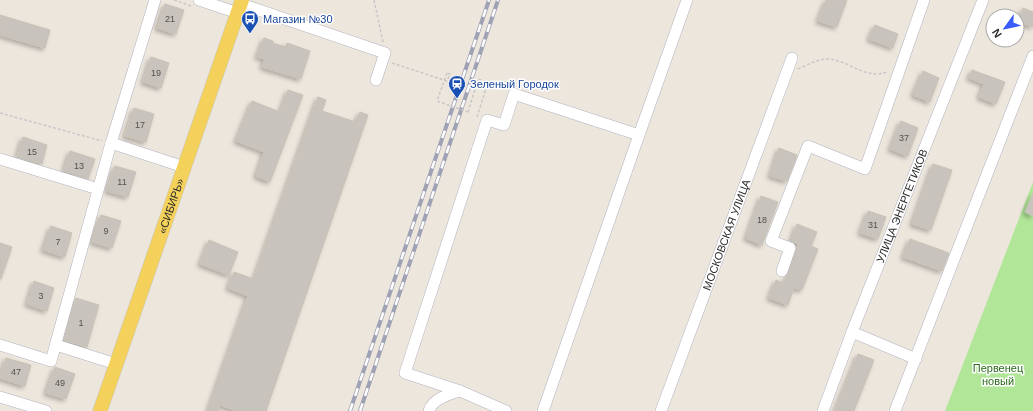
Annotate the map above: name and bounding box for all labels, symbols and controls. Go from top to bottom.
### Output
north arrow [985,8,1025,48]
bus stop icon: Магазин №30 [240,9,260,34]
place label: Магазин №30 [263,13,333,25]
house number: 21 [165,14,175,24]
text: N [989,27,1004,40]
house number: 19 [151,68,161,78]
station icon: Зеленый Городок [447,74,467,99]
place label: Зеленый Городок [470,78,559,90]
house number: 17 [135,120,145,130]
house number: 37 [899,133,909,143]
house number: 15 [27,147,37,157]
street label: УЛИЦА ЭНЕРГЕТИКОВ [874,147,930,264]
house number: 13 [74,161,84,171]
house number: 11 [117,177,127,187]
street label: «СИБИРЬ» [156,177,186,235]
street label: МОСКОВСКАЯ УЛИЦА [700,177,753,292]
house number: 18 [757,215,767,225]
house number: 31 [868,220,878,230]
house number: 9 [103,226,109,236]
house number: 7 [55,237,61,247]
house number: 3 [38,291,44,301]
house number: 1 [78,318,84,328]
park label: Первенец новый [973,362,1024,387]
house number: 47 [11,367,21,377]
house number: 49 [55,378,65,388]

